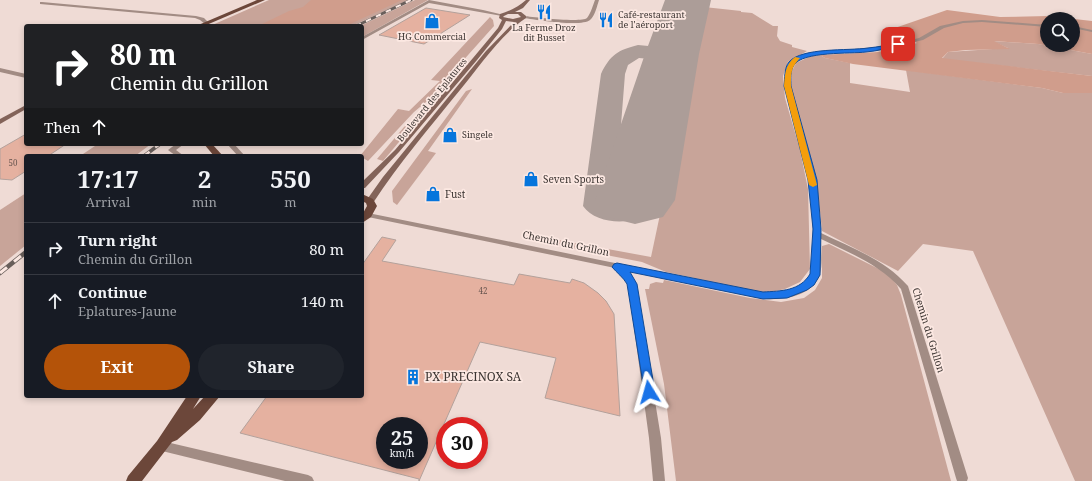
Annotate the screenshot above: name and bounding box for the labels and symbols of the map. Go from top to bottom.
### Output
restaurant icon: La Ferme Droz dit Busset [535,3,553,21]
place label: Café-restaurant de l'aéroport [618,8,685,31]
restaurant icon: Café-restaurant de l'aéroport [597,11,615,29]
shop icon: HG Commercial [423,12,441,30]
place label: La Ferme Droz dit Busset [512,21,576,44]
pin [881,27,915,61]
place label: HG Commercial [398,30,466,43]
street label: Boulevard des Eplatures [394,55,470,144]
shop icon: Singele [441,126,459,144]
place label: Singele [462,128,493,141]
house number: 50 [9,157,18,168]
shop icon: Seven Sports [522,170,540,188]
place label: Seven Sports [543,172,605,186]
shop icon: Fust [424,185,442,203]
place label: Fust [445,187,466,201]
street label: Chemin du Grillon [521,227,611,259]
house number: 42 [479,285,487,296]
street label: Chemin du Grillon [909,286,949,375]
building icon: PX PRECINOX SA [404,368,422,386]
place label: PX PRECINOX SA [425,368,522,385]
position arrow [628,371,670,413]
speed limit sign: 30 [436,417,488,469]

